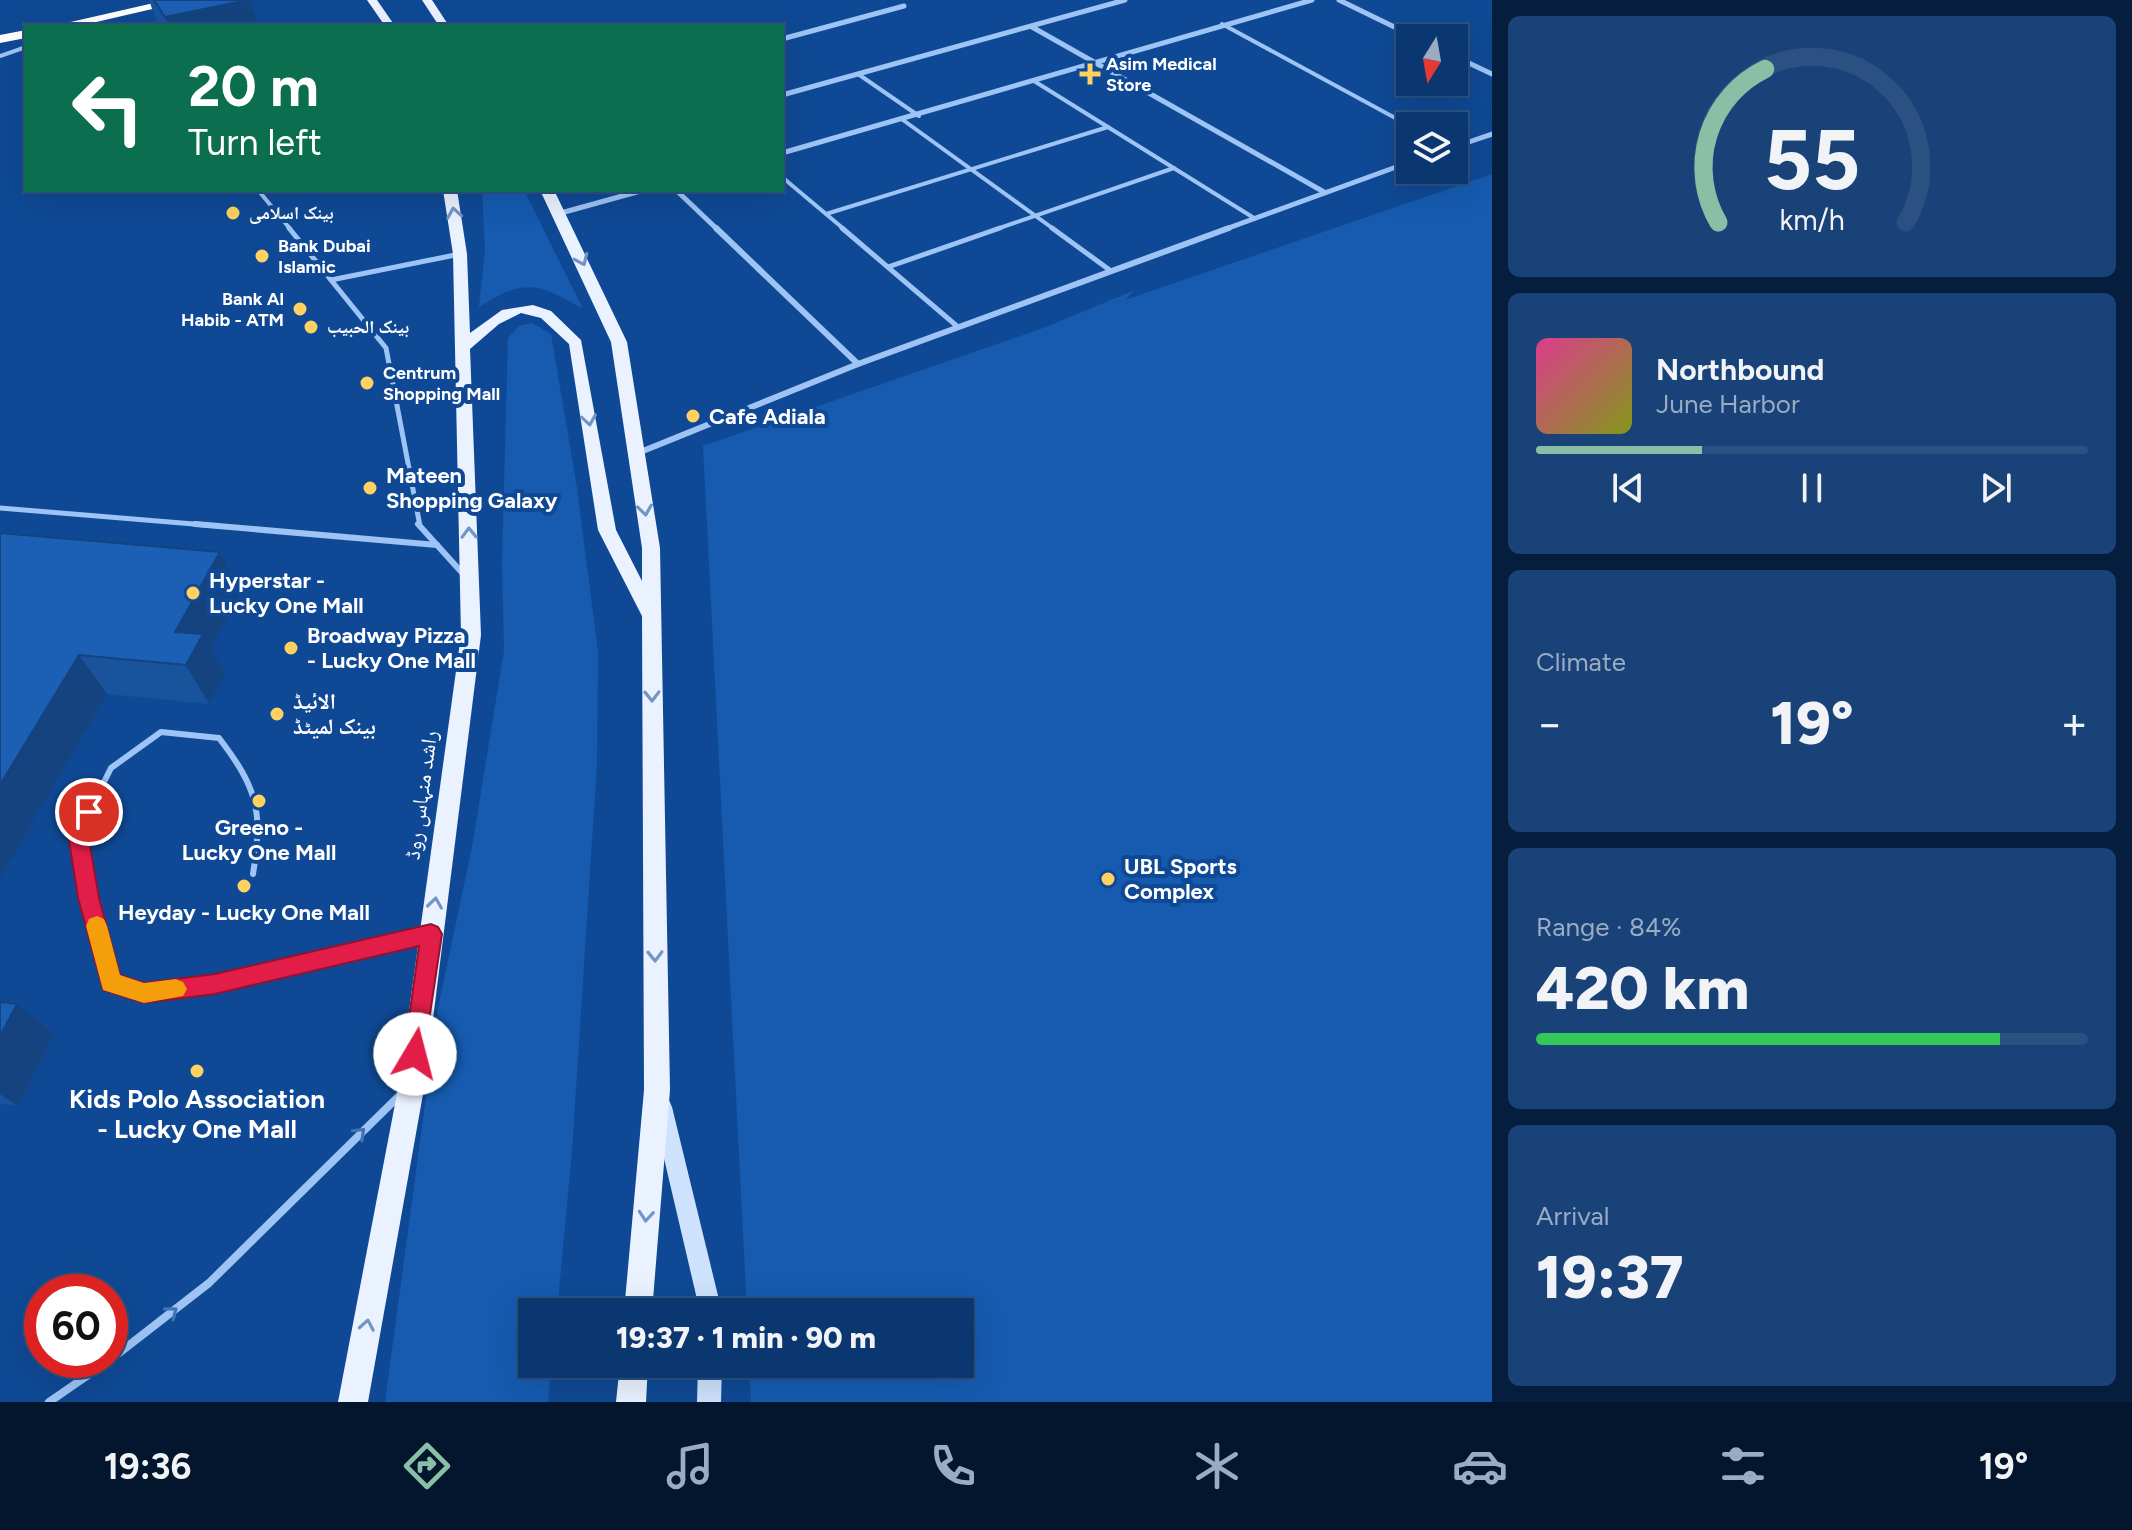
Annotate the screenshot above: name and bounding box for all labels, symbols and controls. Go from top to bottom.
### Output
north arrow [1396,24,1468,96]
map controls [1396,24,1468,184]
text: 20 m [188,53,319,120]
place label: Asim Medical Store [1106,53,1217,96]
icon: left [56,56,160,160]
marker: Asim Medical Store [1081,65,1099,83]
text: 55 [1764,109,1860,209]
button: layers [1396,112,1468,184]
text: Turn left [188,121,322,164]
place label: بینک اسلامی [249,202,334,224]
text: km/h [1779,203,1845,237]
marker: بینک اسلامی [224,204,242,222]
one-way arrow [446,207,463,220]
place label: Bank Dubai Islamic [278,235,371,278]
marker: Bank Dubai Islamic [253,247,271,265]
one-way arrow [572,251,588,266]
place label: Bank Al Habib - ATM [181,288,284,331]
marker: Bank Al Habib - ATM [291,300,309,318]
place label: بينک الحبيب [327,316,409,338]
marker: بينک الحبيب [302,318,320,336]
text: Northbound [1656,351,1824,388]
place label: Centrum Shopping Mall [383,362,500,405]
marker: Centrum Shopping Mall [358,374,376,392]
text: June Harbor [1656,388,1800,420]
place label: Cafe Adiala [709,403,826,430]
marker: Cafe Adiala [684,407,702,425]
one-way arrow [580,413,597,426]
place label: Mateen Shopping Galaxy [386,462,558,514]
icon: previous [1606,466,1650,510]
icon: pause [1790,466,1834,510]
icon: next [1974,466,2018,510]
marker: Mateen Shopping Galaxy [361,479,379,497]
one-way arrow [637,503,654,516]
one-way arrow [460,526,477,539]
place label: Hyperstar - Lucky One Mall [209,567,364,619]
marker: Hyperstar - Lucky One Mall [184,584,202,602]
place label: Broadway Pizza - Lucky One Mall [307,622,476,674]
marker: Broadway Pizza - Lucky One Mall [282,639,300,657]
text: Climate [1536,646,1626,678]
text: 19° [1770,687,1854,759]
place label: الائیڈ بینک لمیٹڈ [293,688,376,740]
one-way arrow [644,690,661,703]
text: − [1536,697,1563,750]
text: + [2061,697,2088,750]
marker: الائیڈ بینک لمیٹڈ [268,705,286,723]
street label: راشد منہاس روڈ [399,729,443,861]
pin [55,778,123,846]
icon: arrive [67,790,111,834]
marker: Greeno - Lucky One Mall [250,792,268,810]
place label: Greeno - Lucky One Mall [182,814,336,866]
place label: UBL Sports Complex [1124,853,1237,905]
marker: UBL Sports Complex [1099,870,1117,888]
marker: Heyday - Lucky One Mall [235,877,253,895]
one-way arrow [426,896,443,910]
place label: Heyday - Lucky One Mall [118,899,370,926]
text: Range · 84% [1536,911,1682,943]
one-way arrow [647,950,664,963]
text: 420 km [1536,952,1749,1024]
position arrow [373,1012,457,1096]
marker: Kids Polo Association - Lucky One Mall [188,1062,206,1080]
place label: Kids Polo Association - Lucky One Mall [69,1083,325,1145]
one-way arrow [351,1128,365,1143]
text: Arrival [1536,1200,1609,1232]
one-way arrow [638,1210,655,1223]
text: 19:37 [1536,1241,1684,1313]
speed limit sign: 60 [24,1274,128,1378]
one-way arrow [163,1307,177,1322]
one-way arrow [358,1319,375,1332]
text: 19:37 · 1 min · 90 m [616,1319,876,1356]
icon: directions [399,1438,455,1494]
icon: music [662,1438,718,1494]
icon: phone [925,1438,981,1494]
icon: climate [1189,1438,1245,1494]
icon: car [1452,1438,1508,1494]
icon: filters [1715,1438,1771,1494]
text: 19:36 [104,1445,191,1488]
text: 19° [1979,1445,2028,1488]

